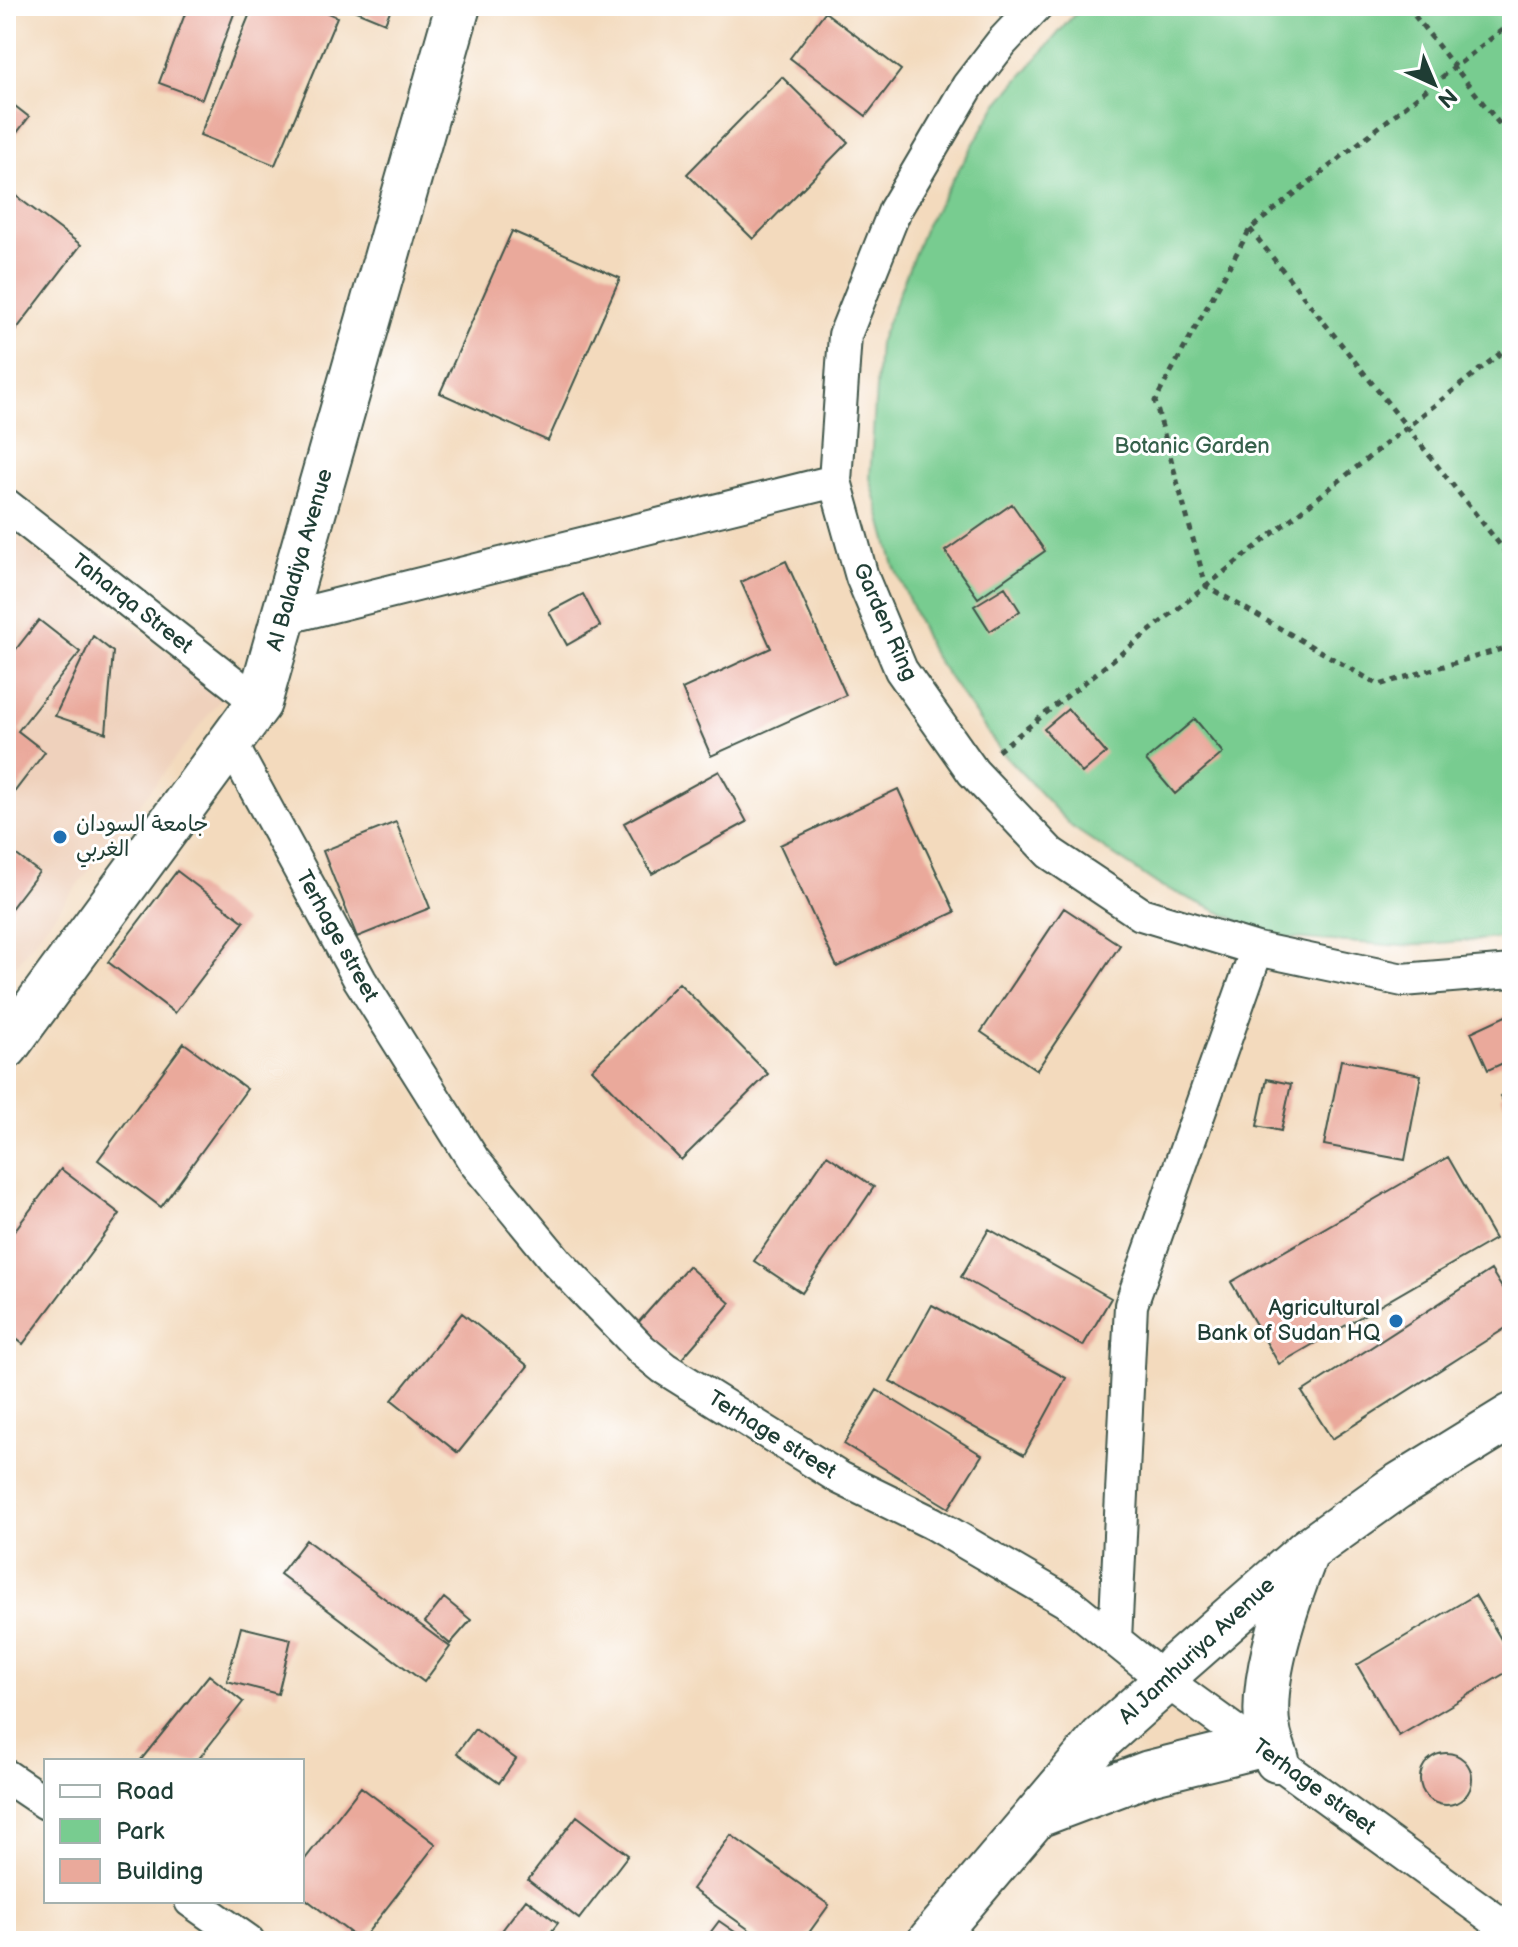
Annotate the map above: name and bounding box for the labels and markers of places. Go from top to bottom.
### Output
place label: جامعة السودان الغربي [76,811,209,868]
marker: جامعة السودان الغربي [51,828,69,846]
place label: Agricultural Bank of Sudan HQ [1196,1295,1380,1347]
marker: Agricultural Bank of Sudan HQ [1387,1312,1405,1330]

